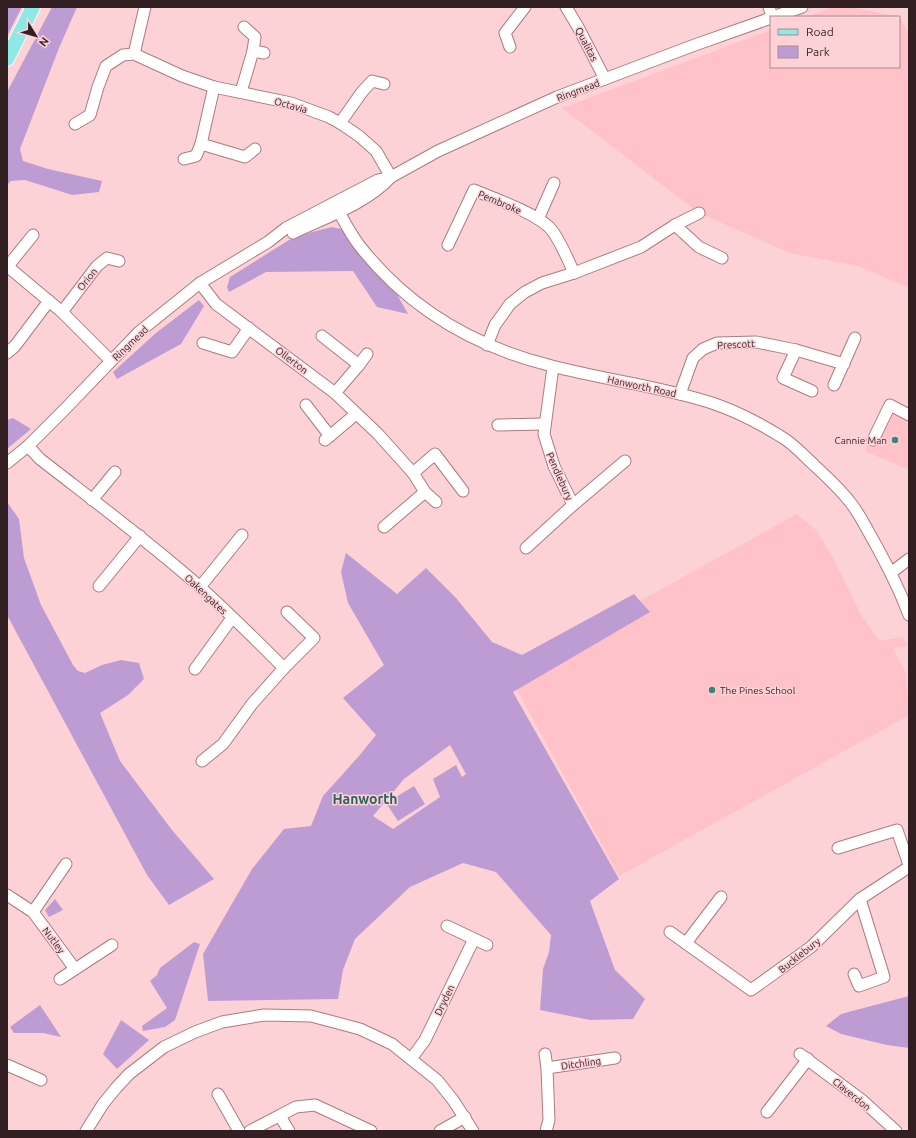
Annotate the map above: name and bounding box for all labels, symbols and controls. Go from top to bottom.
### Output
north arrow [16,16,56,56]
legend [770,16,900,68]
street label: Qualitas [573,25,600,63]
text: Road [806,25,834,38]
text: N [37,35,51,49]
text: Park [806,45,830,58]
street label: Ringmead [555,77,601,104]
street label: Octavia [273,96,309,115]
street label: Pembroke [477,188,523,216]
street label: Orion [75,266,100,293]
street label: Ringmead [110,324,151,363]
street label: Prescott [717,338,755,351]
street label: Ollerton [273,345,310,376]
street label: Hanworth Road [606,374,678,399]
place label: Cannie Man [835,435,887,446]
marker: Cannie Man [890,435,900,445]
street label: Pendlebury [544,450,575,502]
street label: Oakengates [182,572,229,617]
marker: The Pines School [707,685,717,695]
place label: The Pines School [720,685,796,696]
district label: Hanworth [332,791,398,807]
street label: Nutley [40,925,67,956]
street label: Bucklebury [776,935,823,975]
street label: Dryden [432,983,457,1017]
street label: Ditchling [560,1055,602,1072]
street label: Claverdon [831,1076,873,1113]

